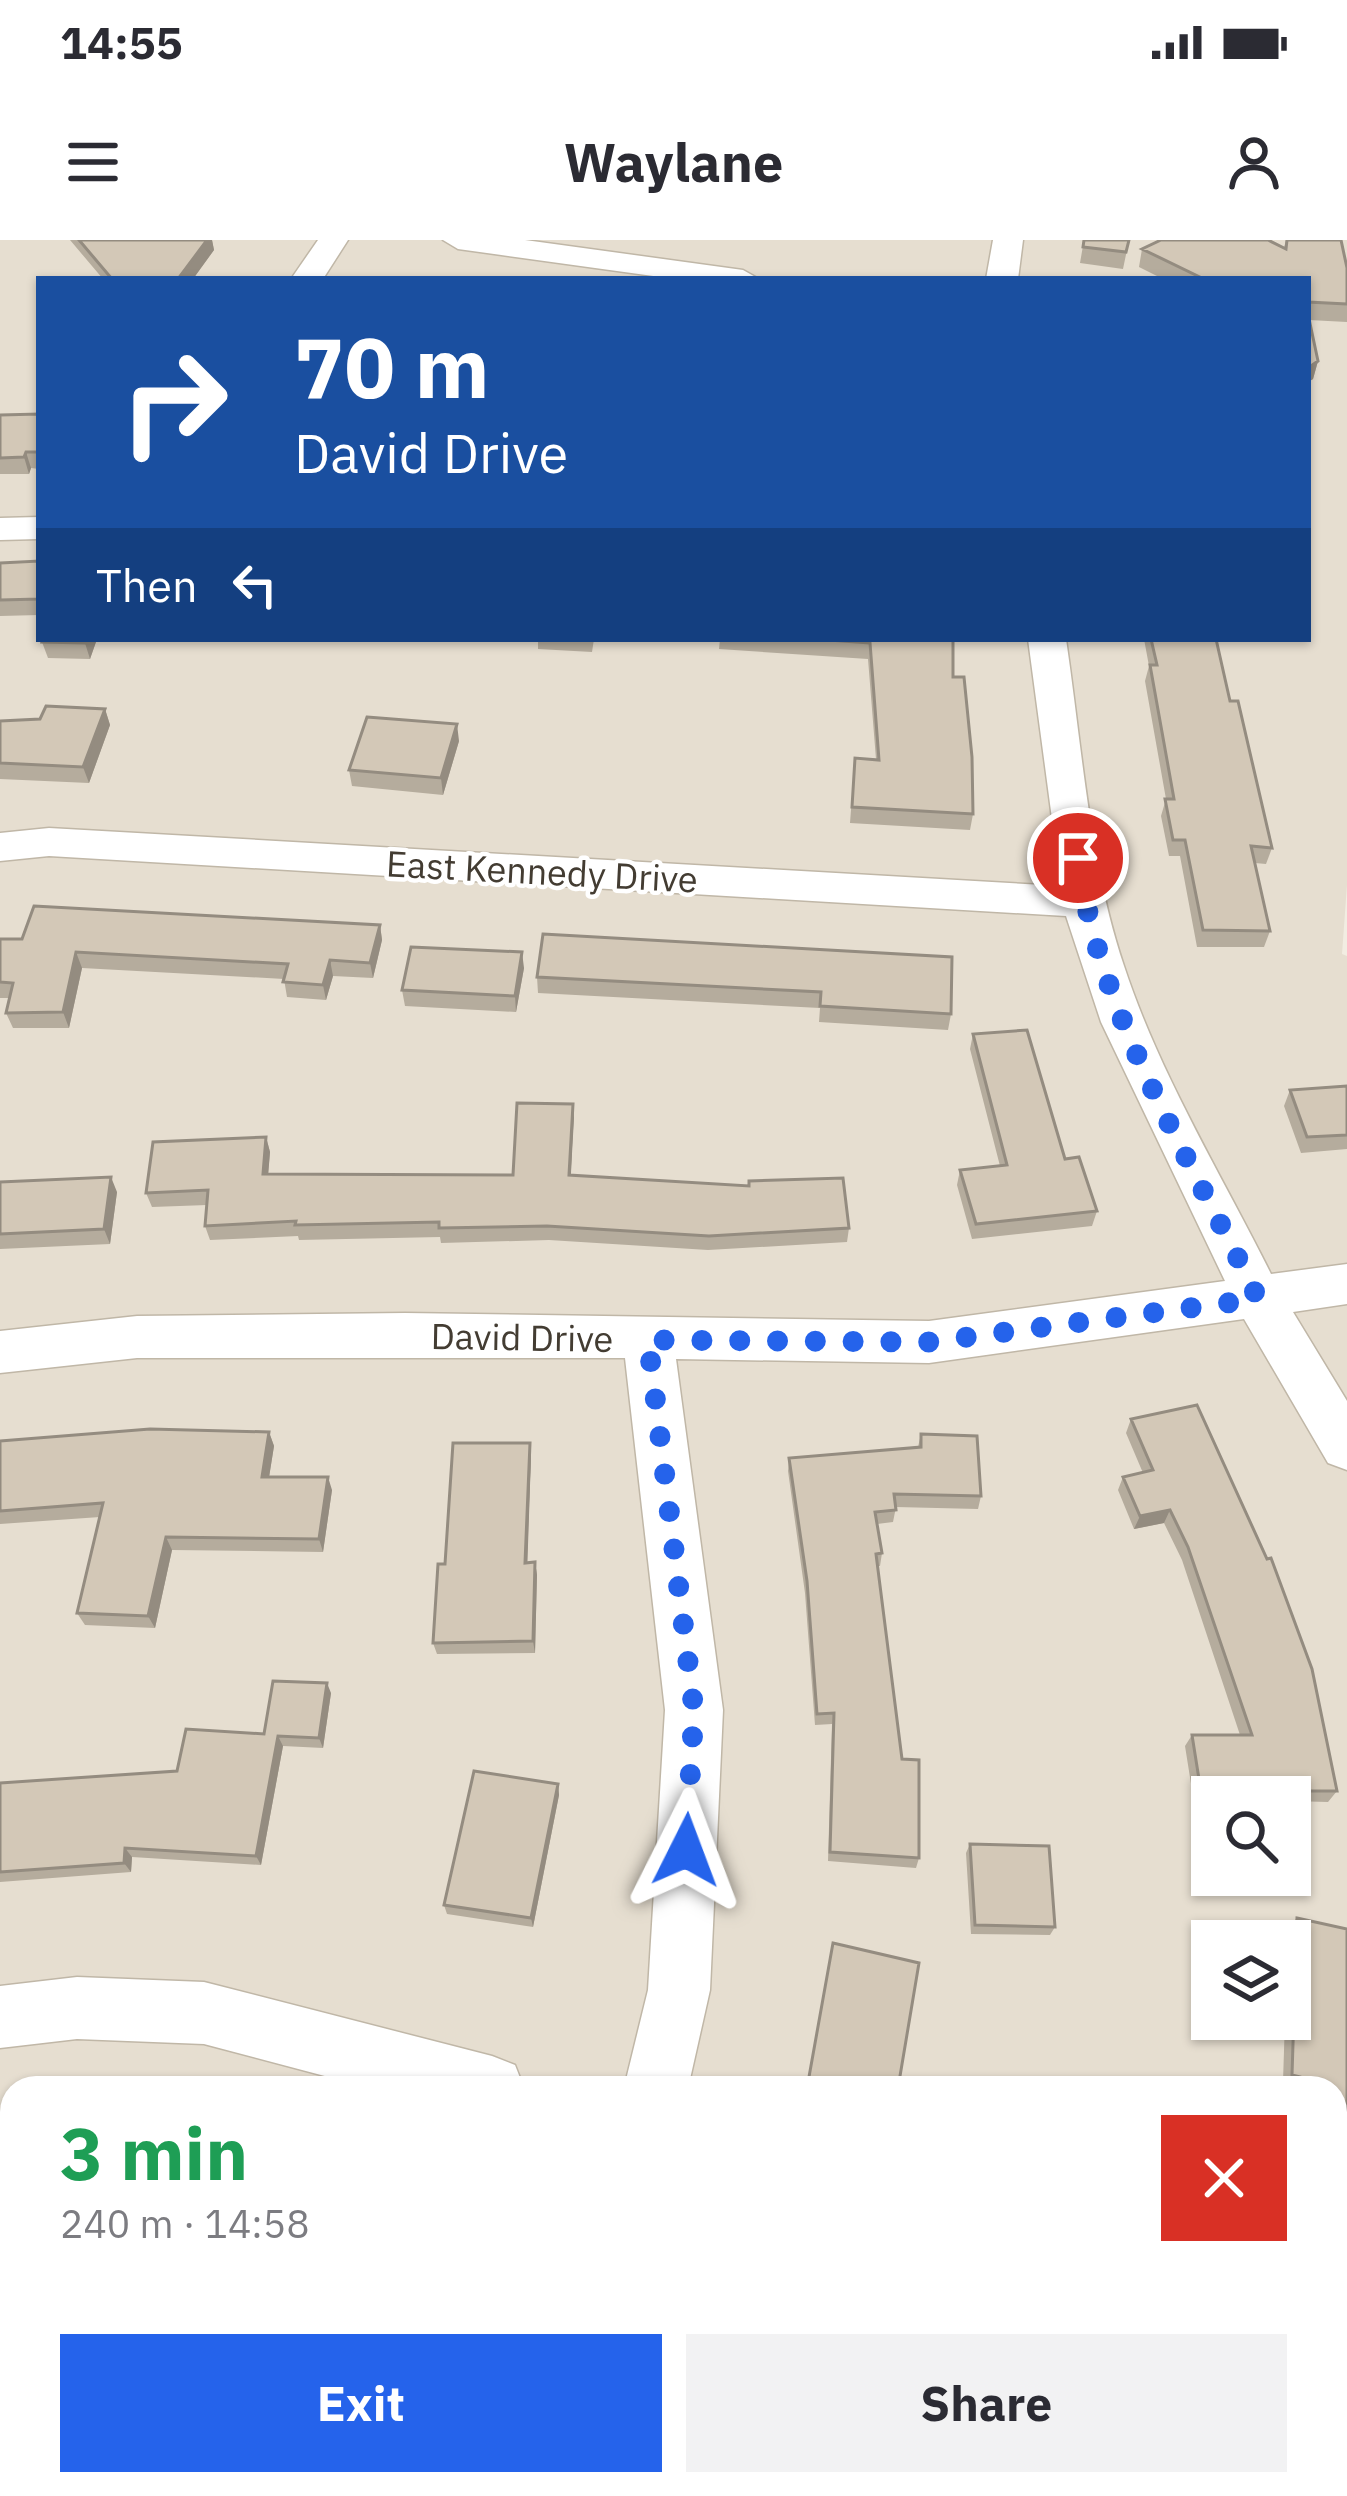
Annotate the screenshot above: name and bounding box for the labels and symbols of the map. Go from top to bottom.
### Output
pin [1027,807,1129,909]
street label: East Kennedy Drive [385,839,699,903]
street label: David Drive [430,1312,614,1362]
position arrow [623,1787,749,1913]

